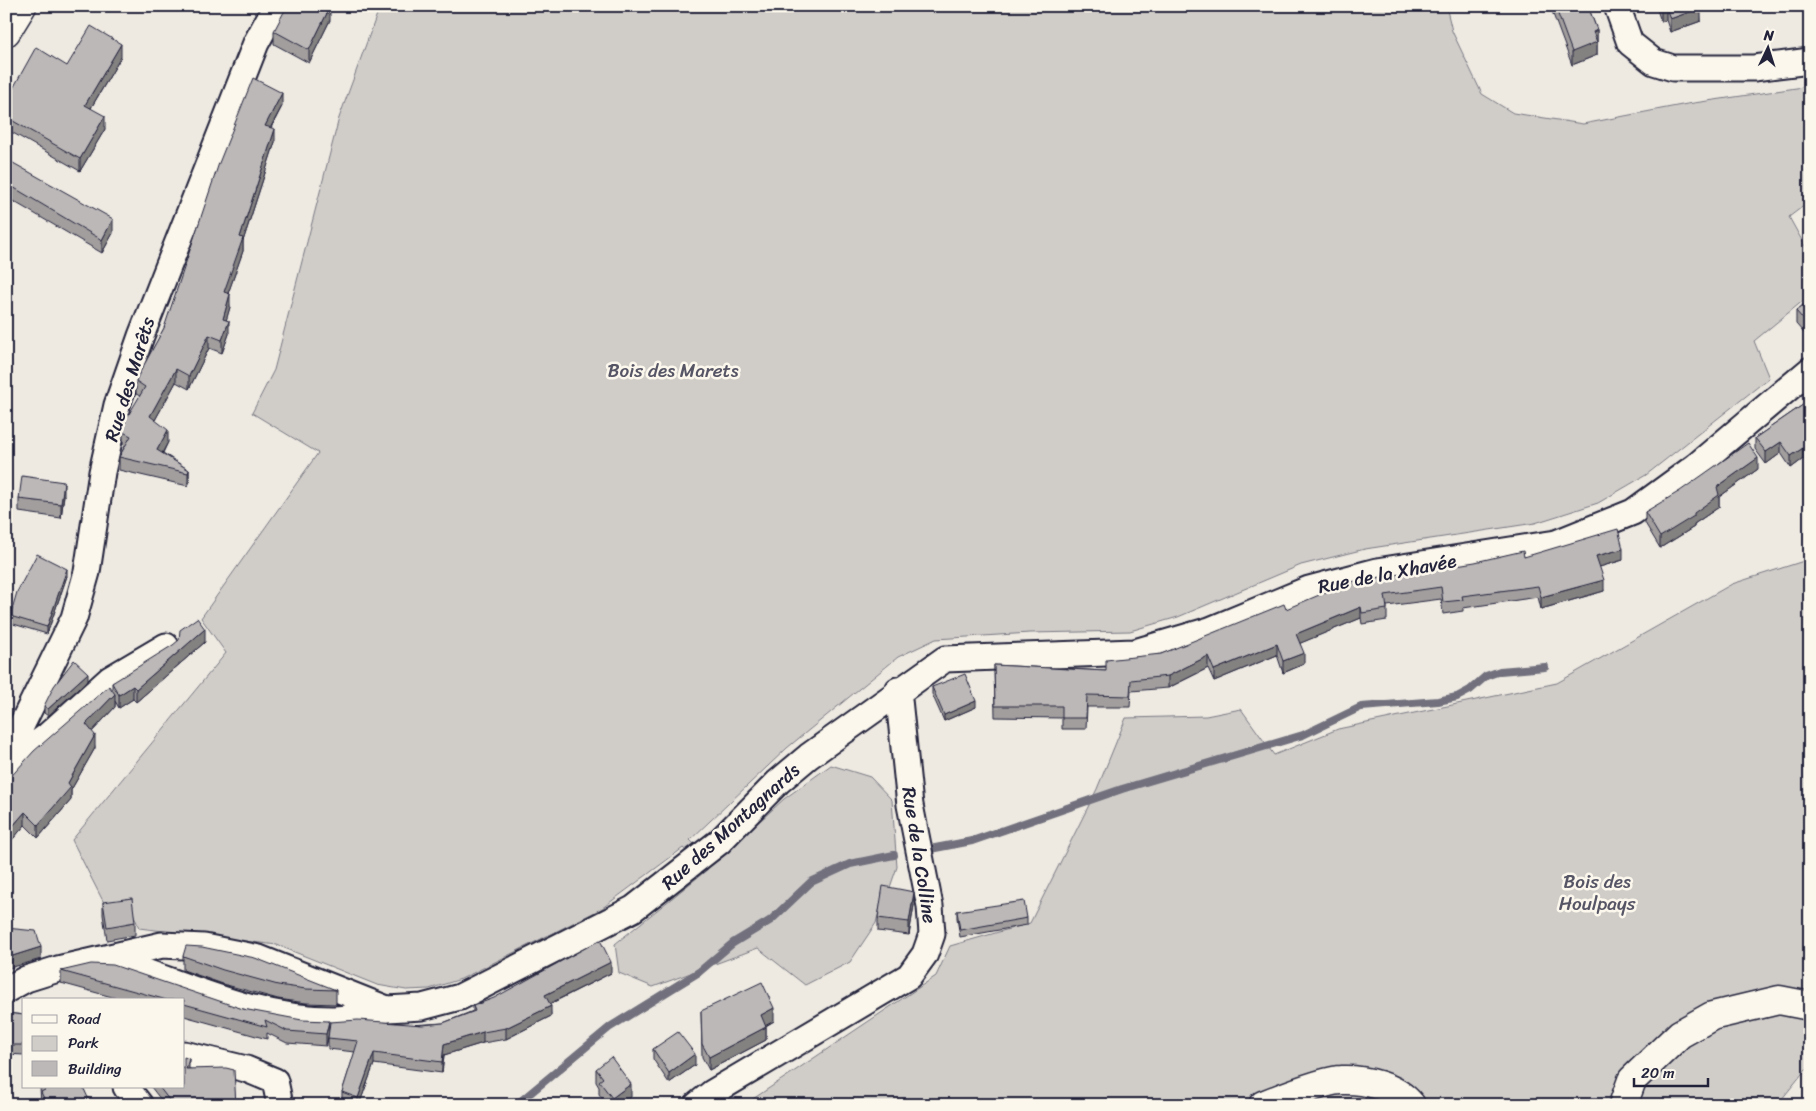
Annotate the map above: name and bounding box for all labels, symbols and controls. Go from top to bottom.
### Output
north arrow [1744,22,1794,72]
text: N [1762,23,1775,48]
street label: Rue des Marêts [95,312,164,446]
park label: Bois des Marets [607,354,739,387]
street label: Rue de la Xhavée [1315,544,1459,603]
street label: Rue des Montagnards [653,755,808,898]
street label: Rue de la Colline [892,784,947,926]
park label: Bois des Houlpays [1559,865,1636,920]
legend [22,998,185,1088]
text: Road [68,1006,101,1032]
text: Park [68,1030,99,1056]
text: Building [68,1056,122,1082]
scale bar [1634,1056,1707,1088]
text: 20 m [1641,1060,1675,1086]

